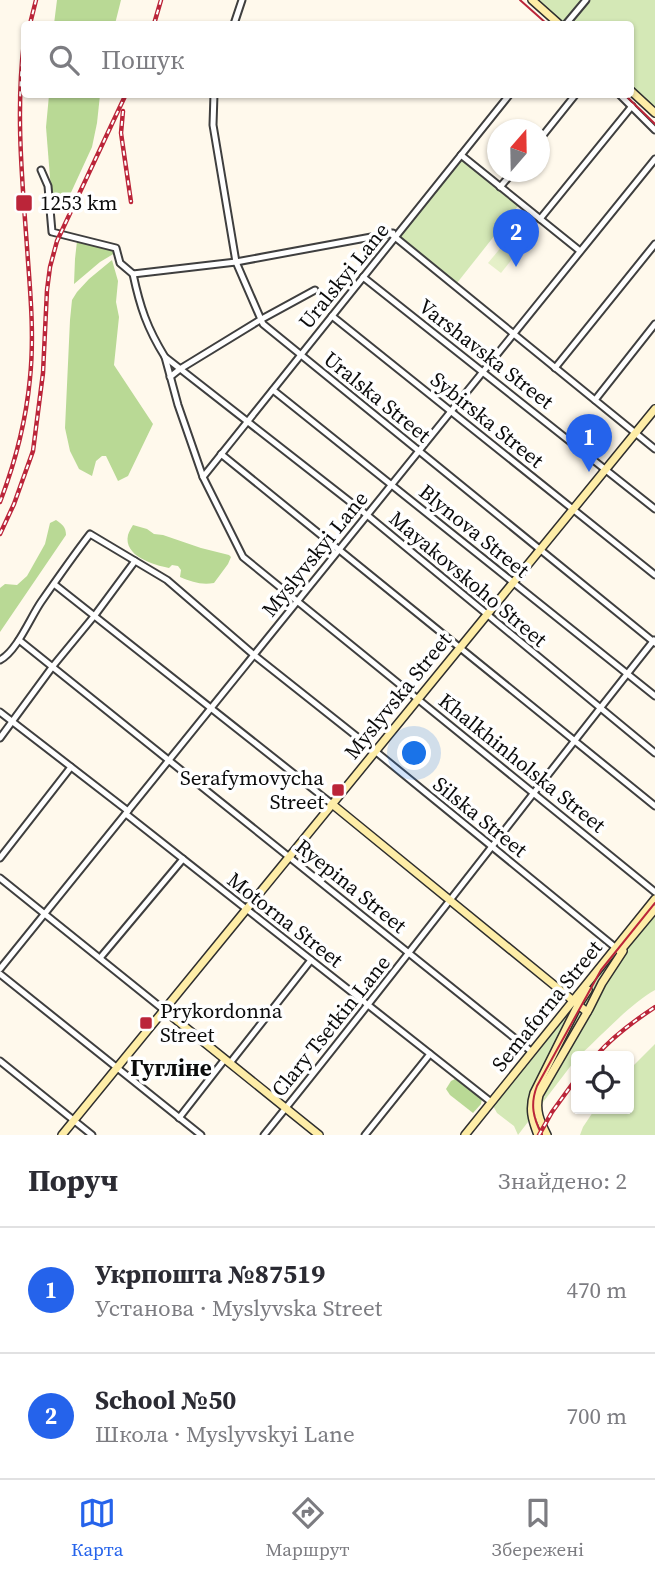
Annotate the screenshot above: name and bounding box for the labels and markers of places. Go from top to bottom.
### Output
place label: 1253 km [40,188,117,217]
marker: 1253 km [14,193,34,213]
pin: 2 [493,209,539,267]
pin: 1 [566,414,612,472]
place label: Serafymovycha Street [180,763,324,816]
marker: Serafymovycha Street [330,782,346,798]
place label: Prykordonna Street [160,996,283,1049]
marker: Prykordonna Street [138,1015,154,1031]

